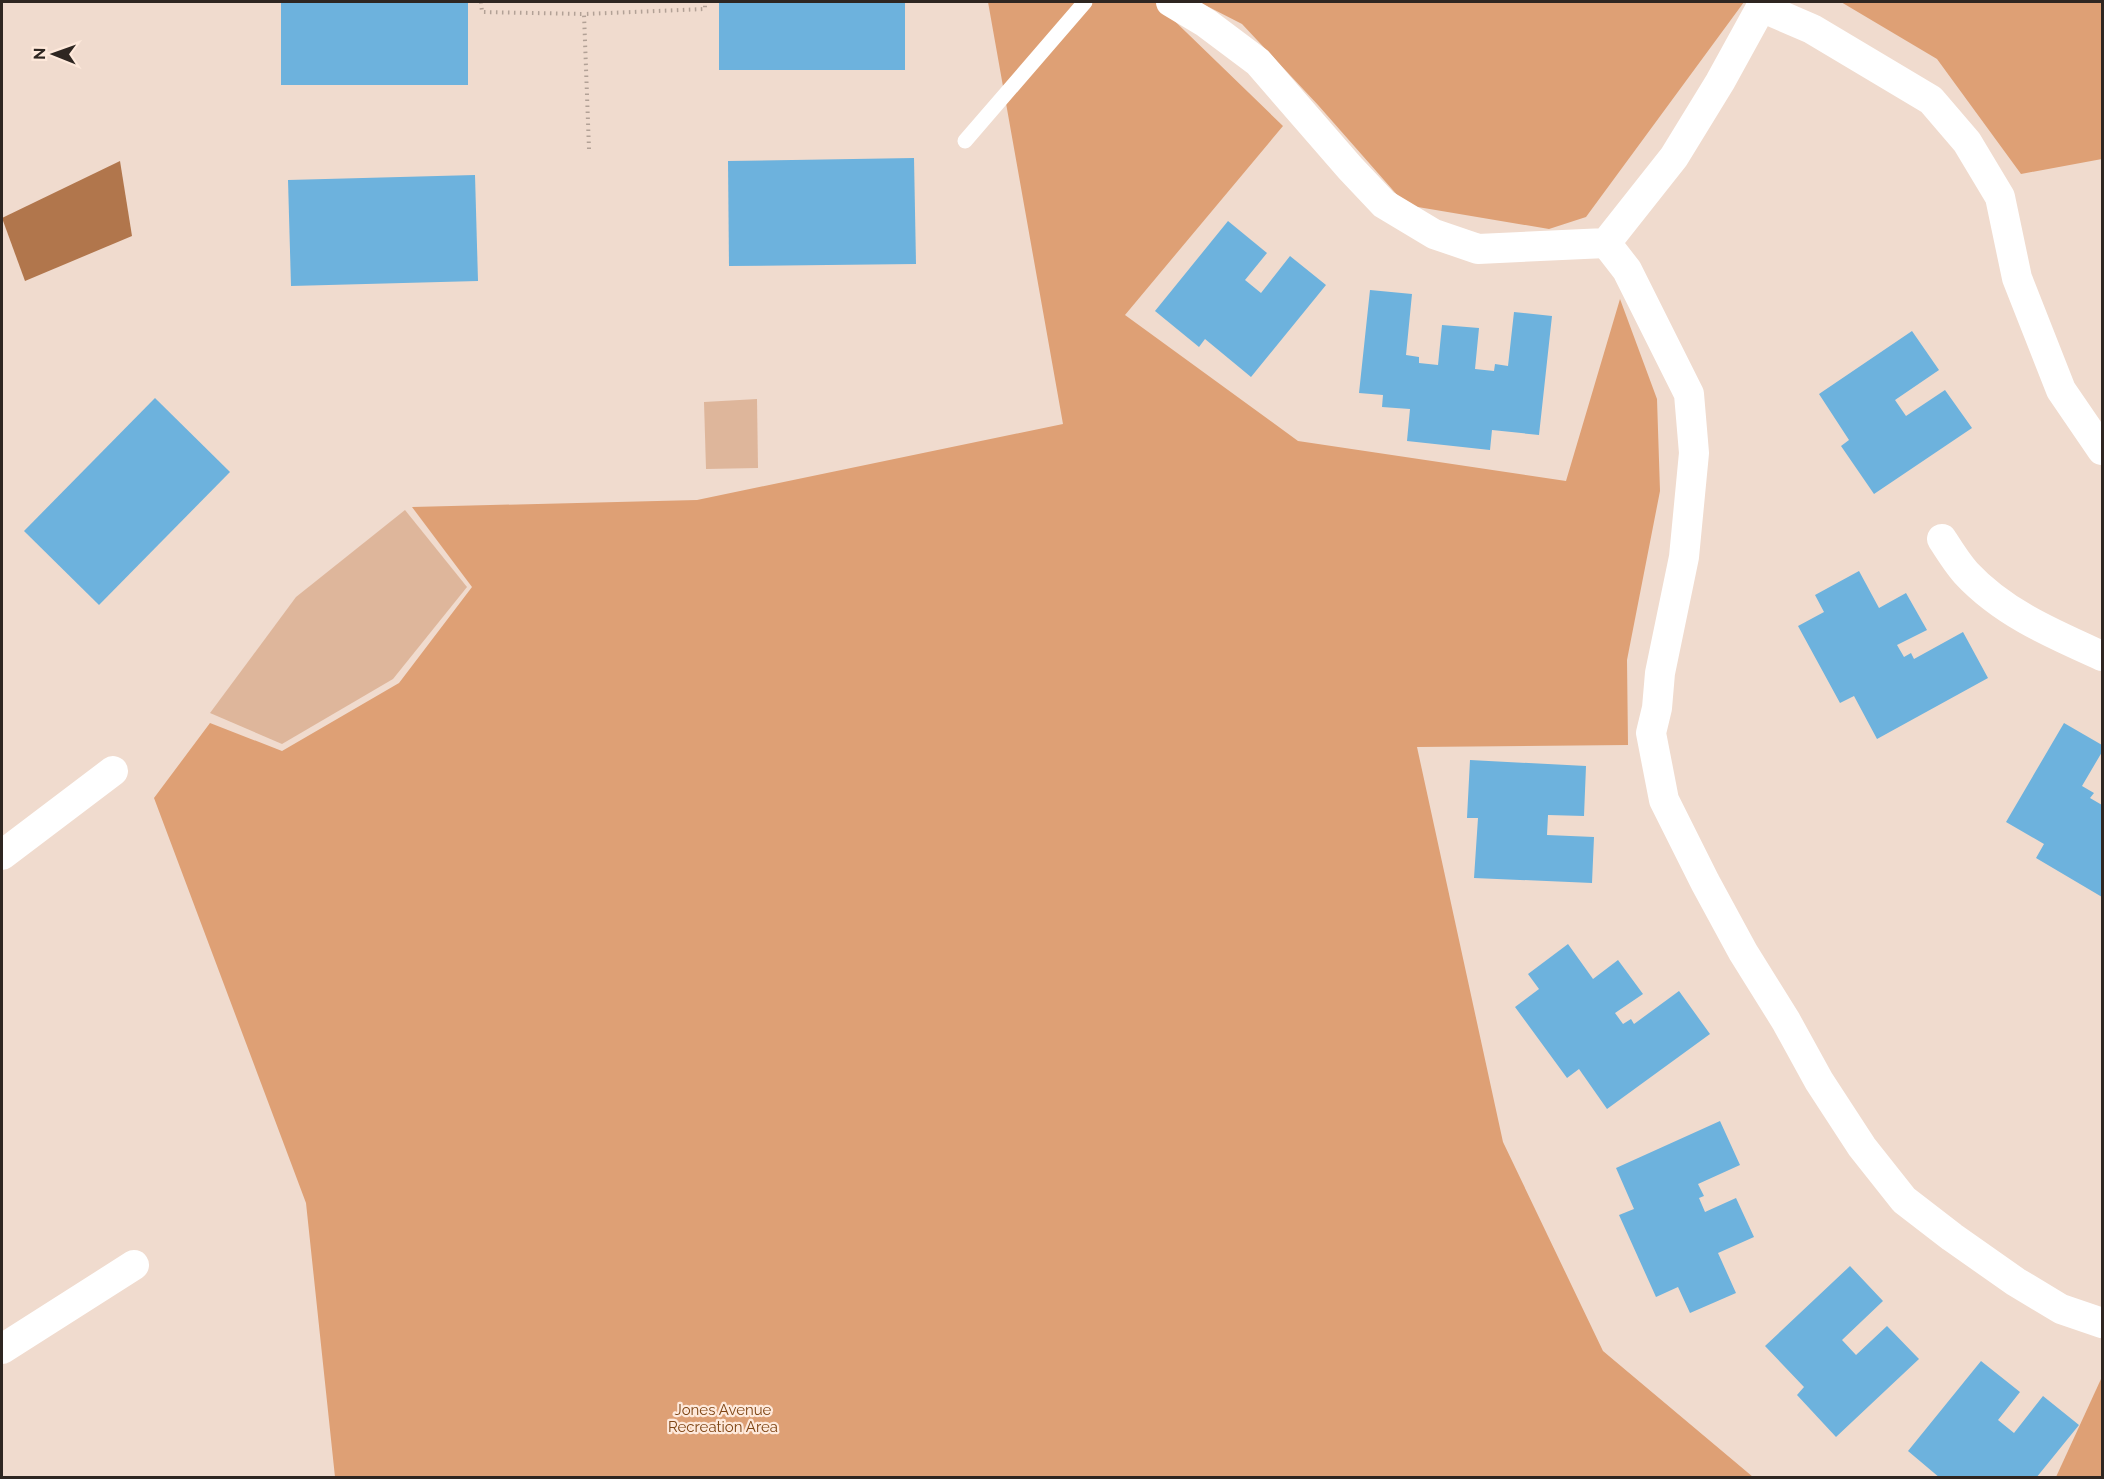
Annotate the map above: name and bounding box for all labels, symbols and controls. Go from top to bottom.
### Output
north arrow [24,24,84,84]
text: N [30,47,49,60]
park label: Jones Avenue Recreation Area [668,1401,778,1436]

